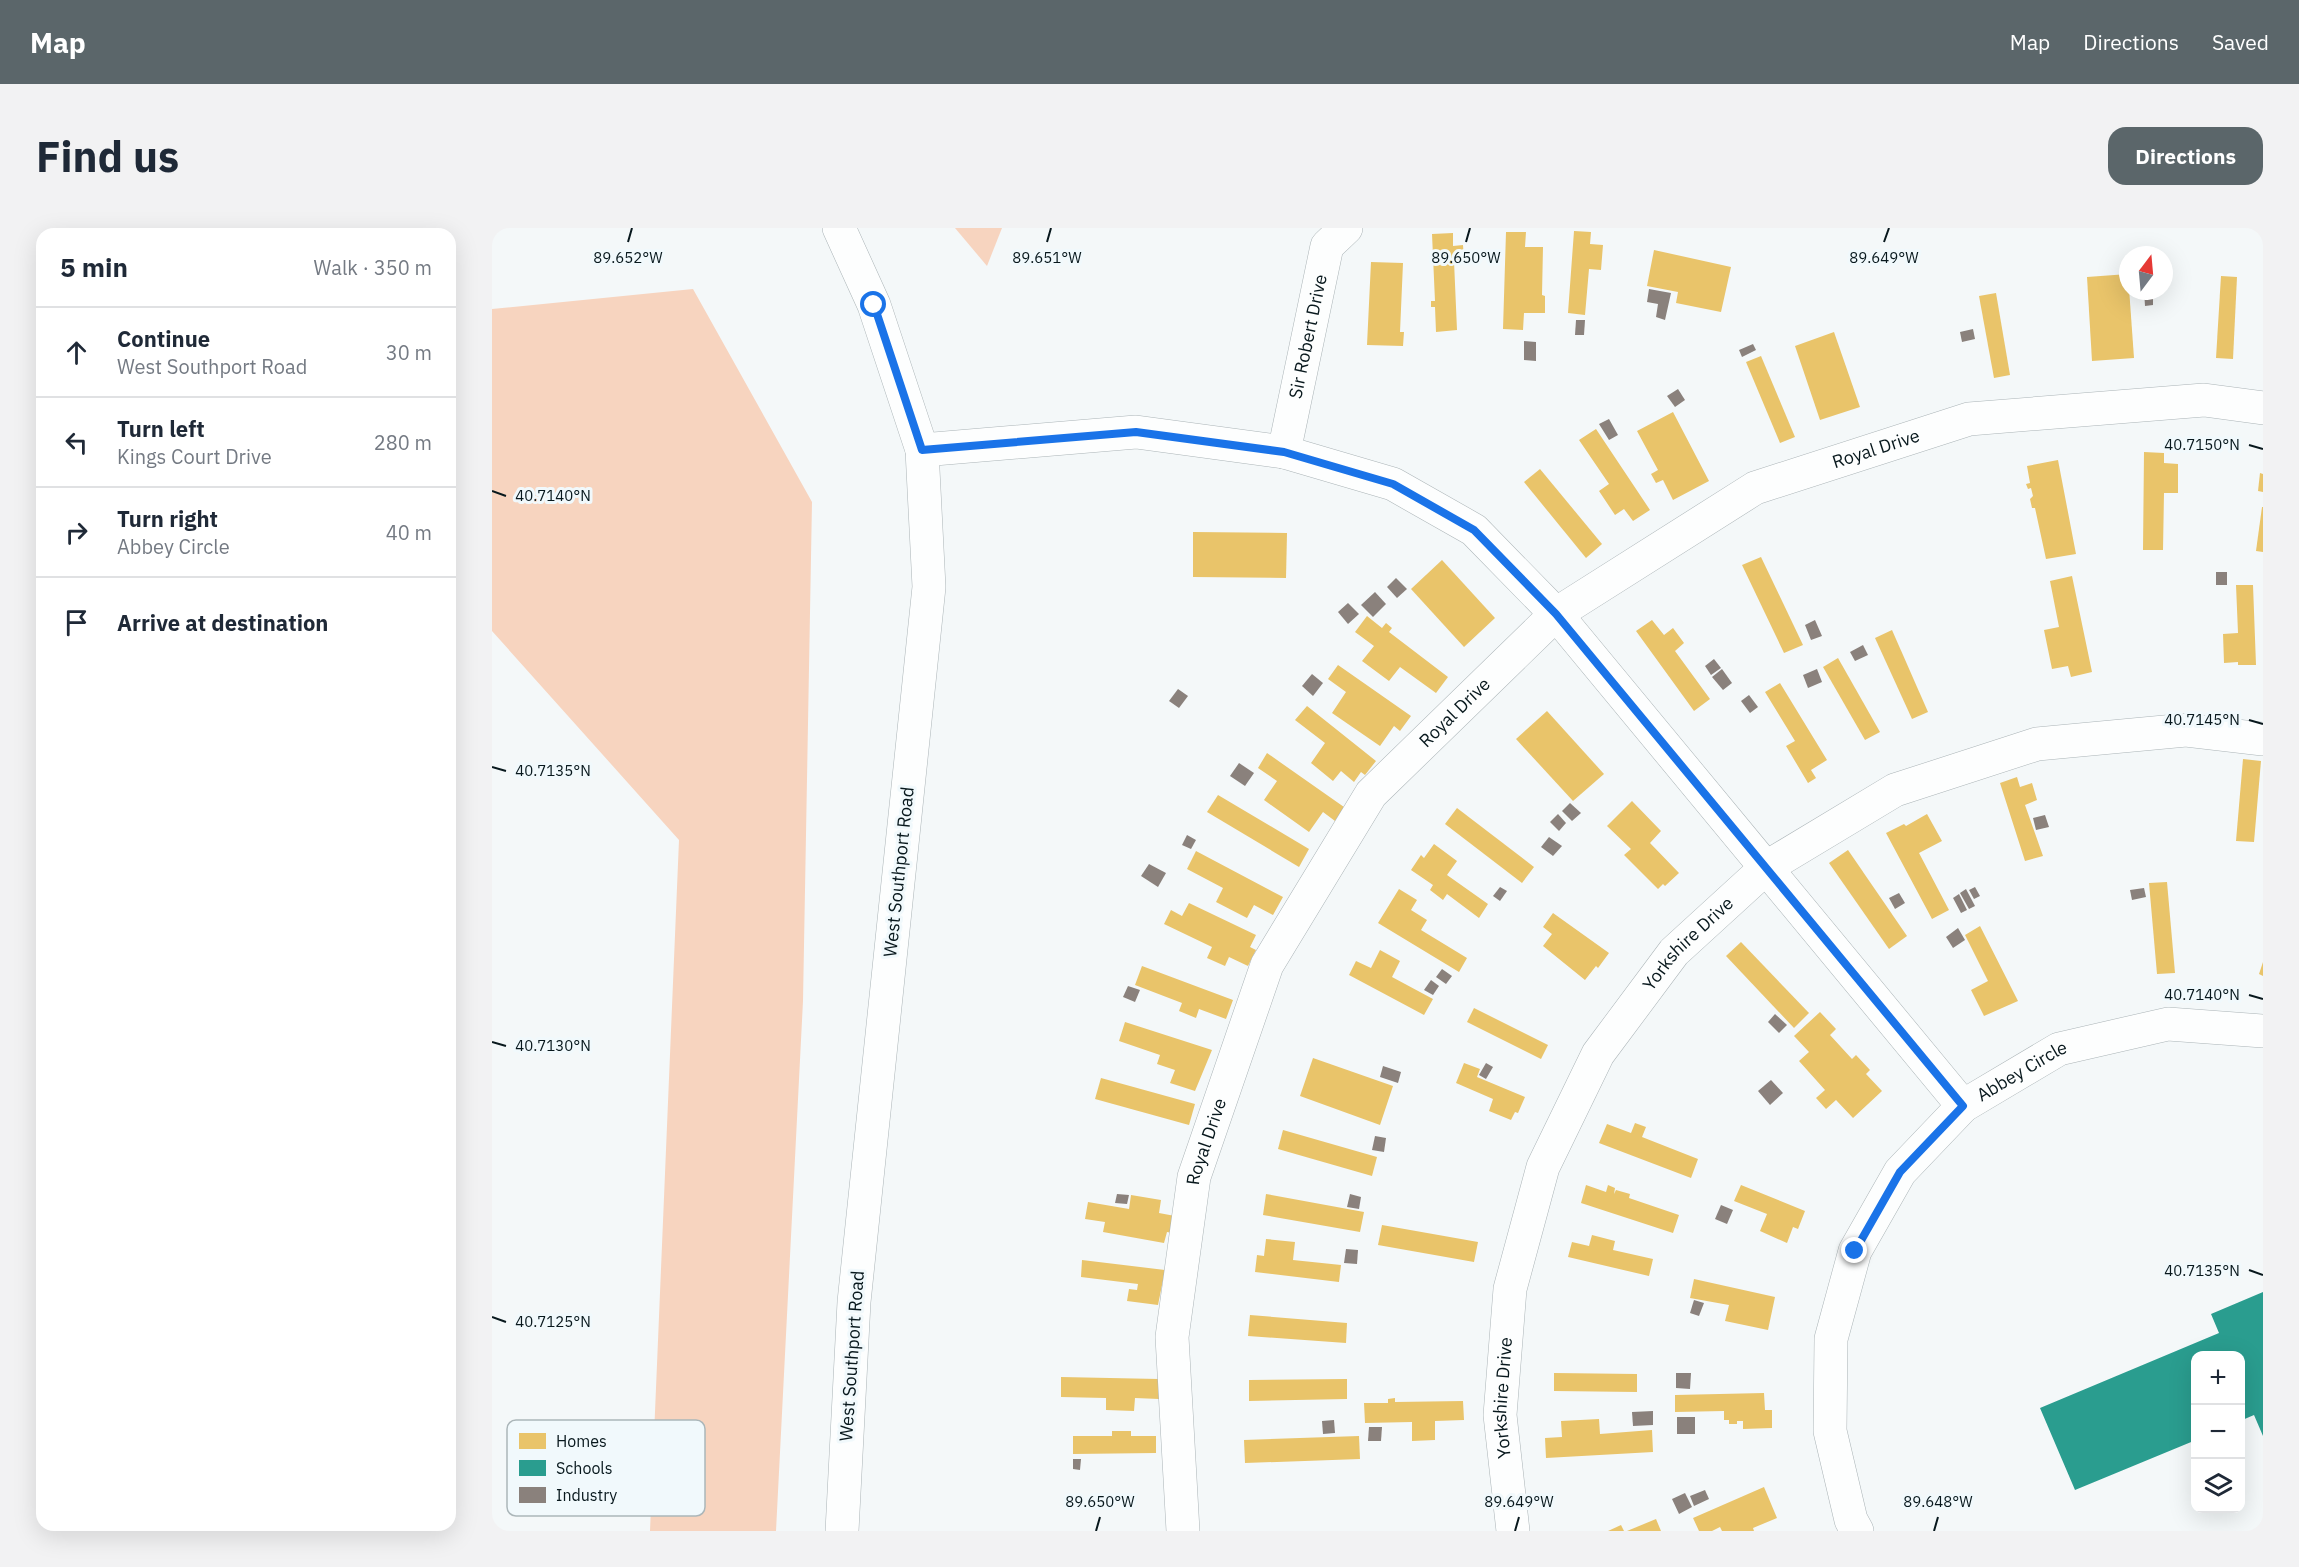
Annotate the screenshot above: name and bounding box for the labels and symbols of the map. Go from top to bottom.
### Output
north arrow [2119,246,2173,300]
text: 89.652°W [593,248,663,267]
text: 89.651°W [1012,248,1082,267]
text: 89.650°W [1431,248,1501,267]
text: 89.649°W [1849,248,1919,267]
street label: Sir Robert Drive [1283,272,1332,401]
route start [860,291,886,317]
street label: Royal Drive [1829,424,1923,473]
text: 40.7150°N [2164,435,2240,454]
text: 40.7140°N [515,486,591,505]
street label: Royal Drive [1414,672,1495,752]
text: 40.7145°N [2164,710,2240,729]
text: 40.7135°N [515,761,591,780]
street label: West Southport Road [878,786,919,958]
street label: Yorkshire Drive [1637,891,1738,995]
text: 40.7140°N [2164,985,2240,1004]
text: 40.7130°N [515,1036,591,1055]
street label: Abbey Circle [1972,1036,2069,1106]
street label: Royal Drive [1181,1095,1231,1187]
route end [1841,1237,1867,1263]
text: 40.7135°N [2164,1261,2240,1280]
street label: West Southport Road [834,1270,869,1442]
text: 40.7125°N [515,1312,591,1331]
street label: Yorkshire Drive [1488,1336,1517,1460]
legend [507,1420,705,1516]
text: Homes [556,1431,607,1451]
text: Schools [556,1458,613,1478]
text: Industry [556,1485,617,1505]
text: 89.650°W [1065,1492,1135,1511]
text: 89.649°W [1484,1492,1554,1511]
text: 89.648°W [1903,1492,1973,1511]

